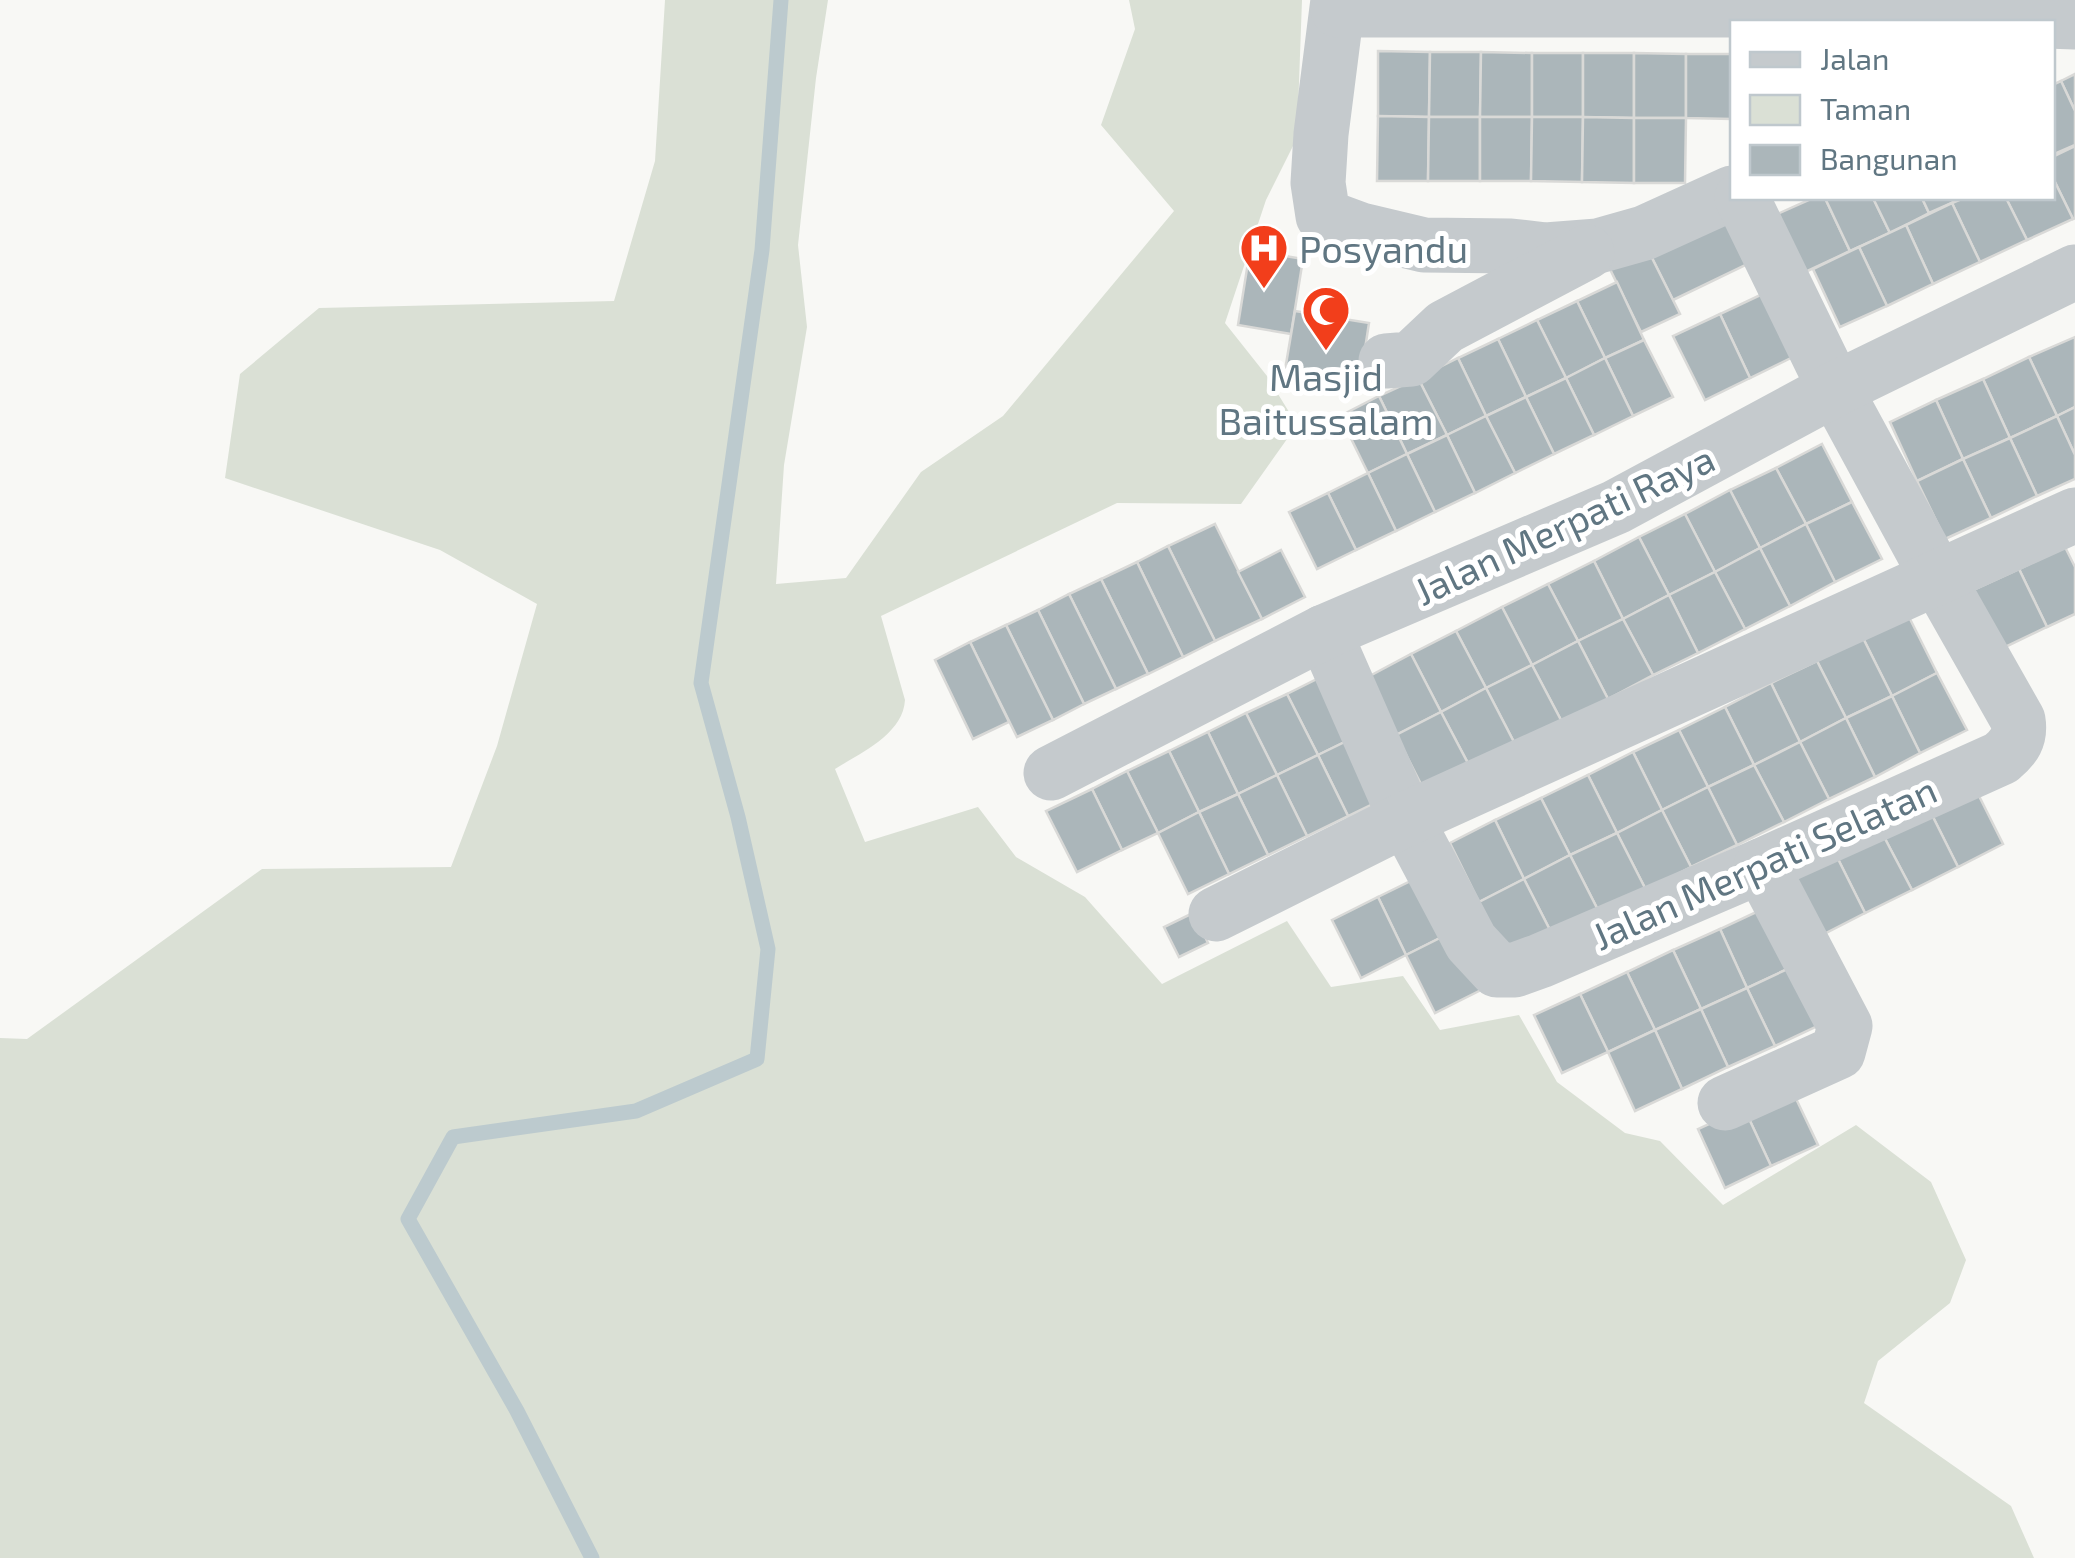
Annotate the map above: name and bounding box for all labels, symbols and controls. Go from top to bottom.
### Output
legend [1730,20,2055,200]
text: Jalan [1820,40,1889,76]
text: Taman [1820,90,1911,126]
text: Bangunan [1820,140,1958,176]
hospital icon: Posyandu [1238,222,1290,290]
place label: Posyandu [1299,225,1468,271]
mosque icon: Masjid Baitussalam [1300,284,1352,352]
place label: Masjid Baitussalam [1219,353,1433,443]
street label: Jalan Merpati Raya [1407,434,1721,614]
street label: Jalan Merpati Selatan [1585,765,1943,959]

